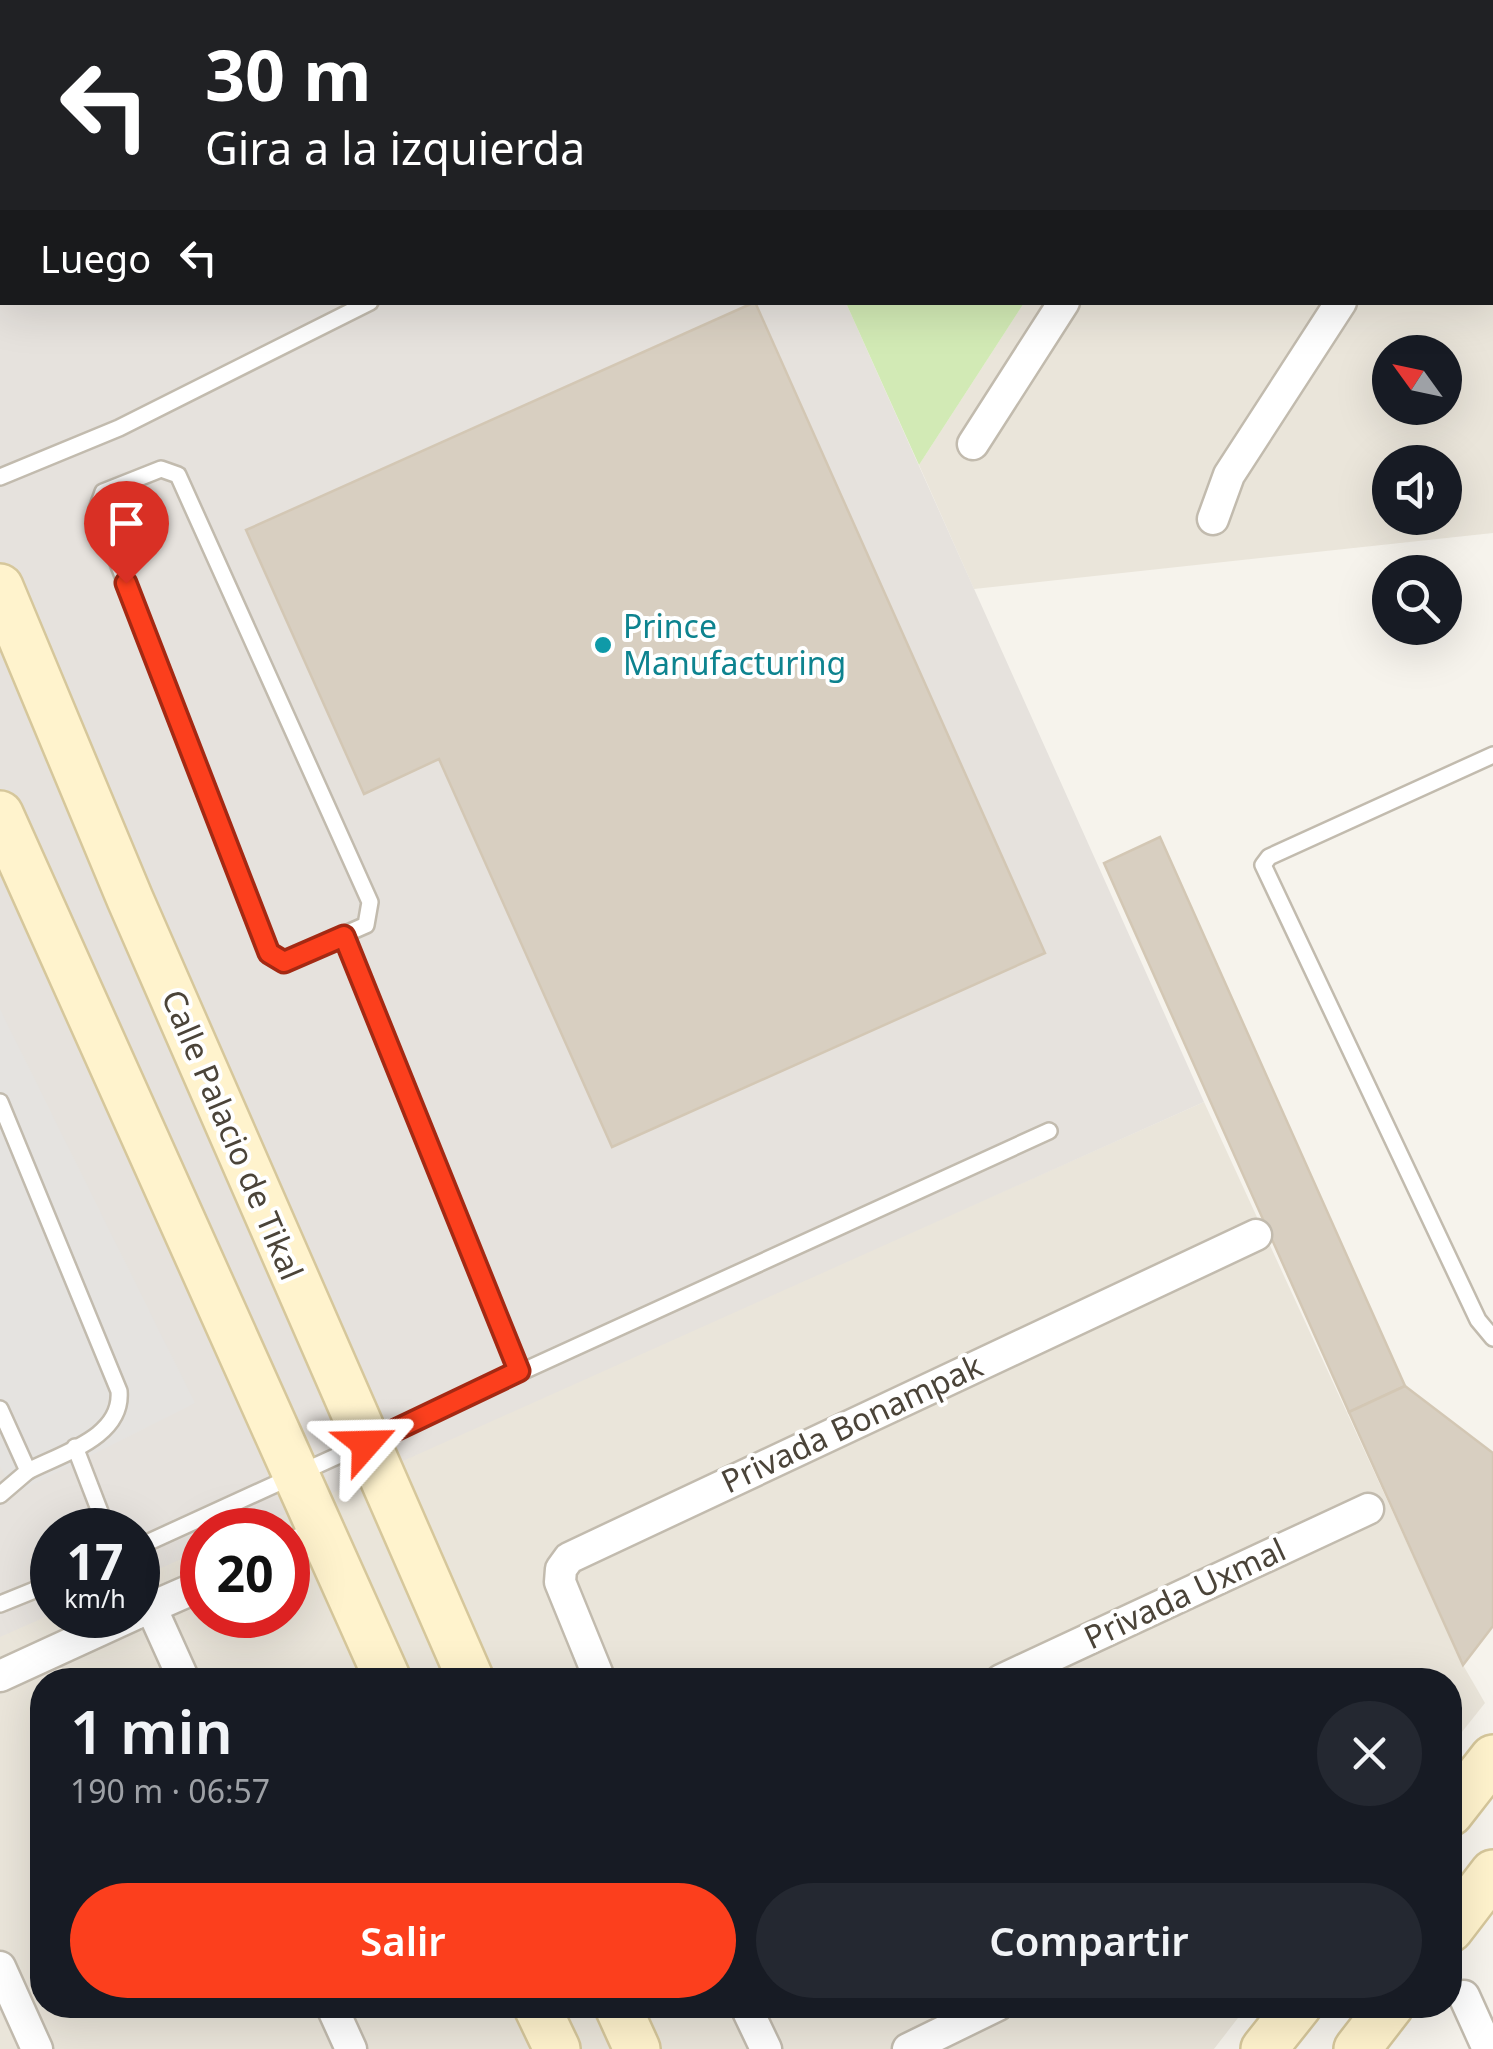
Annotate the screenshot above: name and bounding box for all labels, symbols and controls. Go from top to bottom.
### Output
text: 30 m [205,26,372,122]
icon: left [40,40,170,170]
text: Gira a la izquierda [205,117,585,178]
icon: left [171,230,226,285]
text: Luego [40,232,151,284]
north arrow [1372,335,1462,425]
map controls [1372,335,1462,645]
button: sound [1372,445,1462,535]
pin [84,481,169,584]
icon: arrive [99,496,154,551]
button: search [1372,555,1462,645]
place label: Prince Manufacturing [623,604,846,684]
marker: Prince Manufacturing [592,634,614,656]
street label: Calle Palacio de Tikal [153,983,314,1286]
street label: Privada Bonampak [714,1343,989,1502]
position arrow [314,1392,418,1496]
speed limit sign: 20 [180,1508,310,1638]
text: 17 [66,1527,124,1595]
street label: Privada Uxmal [1077,1527,1292,1658]
text: km/h [64,1581,126,1615]
text: 1 min [70,1690,233,1772]
button: close [1317,1701,1422,1806]
text: 190 m · 06:57 [70,1769,270,1812]
button: Salir [70,1883,736,1998]
button: Compartir [756,1883,1422,1998]

